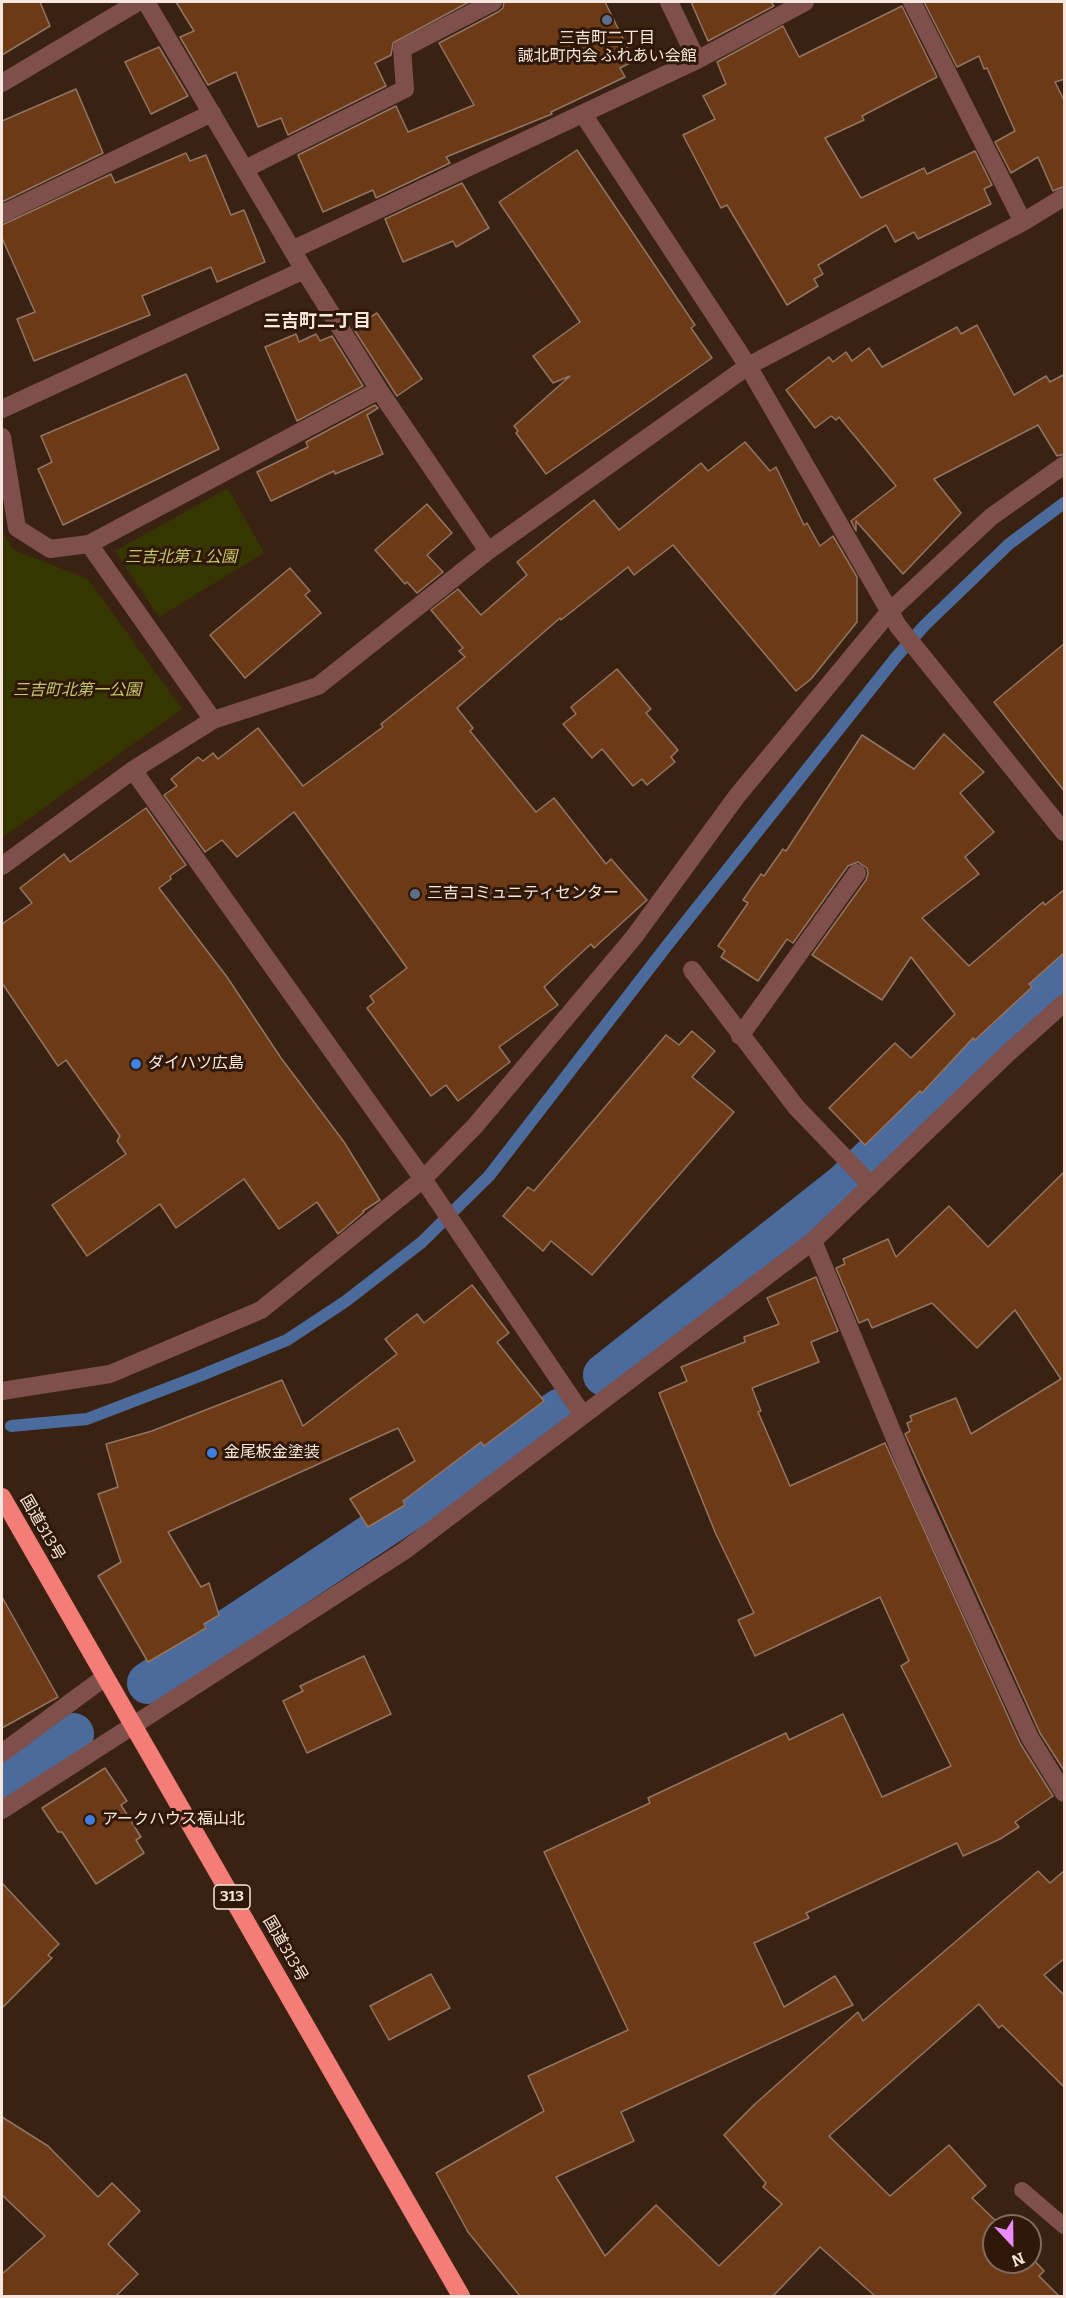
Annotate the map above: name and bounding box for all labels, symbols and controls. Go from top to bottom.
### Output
marker: 三吉町二丁目 誠北町内会 ふれあい会館 [600,13,614,27]
place label: 三吉町二丁目 誠北町内会 ふれあい会館 [517,29,697,67]
district label: 三吉町二丁目 [263,311,371,333]
park label: 三吉北第１公園 [125,548,237,568]
park label: 三吉町北第一公園 [13,681,141,701]
place label: 三吉コミュニティセンター [427,884,619,904]
marker: 三吉コミュニティセンター [408,887,422,901]
place label: ダイハツ広島 [148,1054,244,1074]
marker: ダイハツ広島 [129,1057,143,1071]
place label: 金尾板金塗装 [224,1443,320,1463]
marker: 金尾板金塗装 [205,1446,219,1460]
street label: 国道313号 [16,1492,68,1564]
place label: アークハウス福山北 [102,1810,245,1830]
marker: アークハウス福山北 [83,1813,97,1827]
road number: 313 [214,1885,250,1909]
street label: 国道313号 [259,1913,311,1985]
north arrow [982,2214,1042,2274]
text: N [1009,2248,1027,2270]

